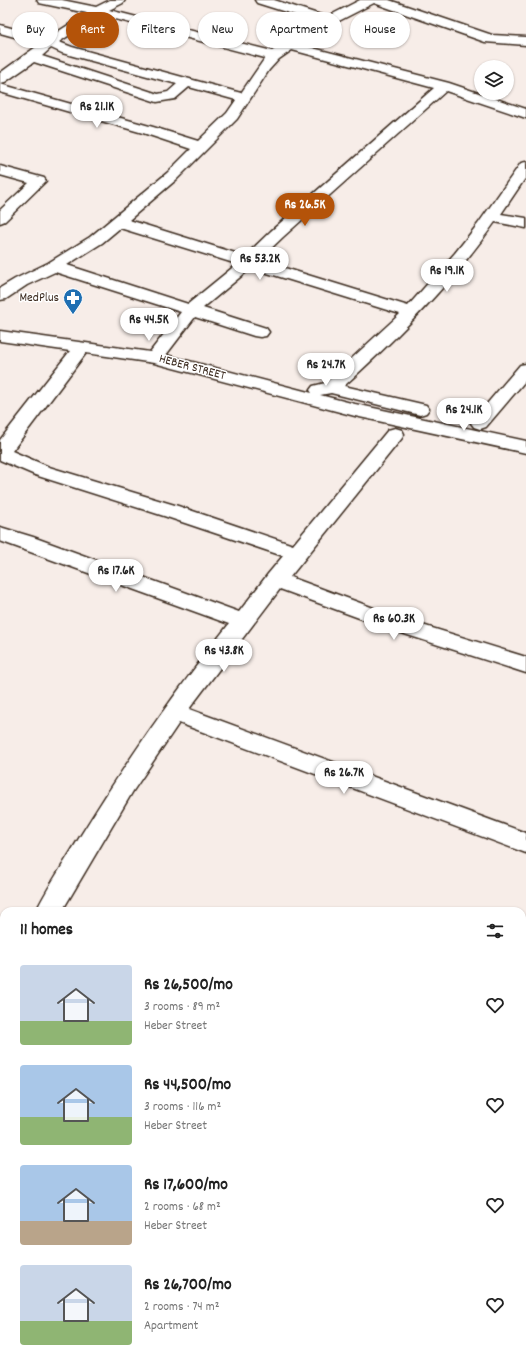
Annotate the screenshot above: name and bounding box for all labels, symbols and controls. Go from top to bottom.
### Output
chip: Buy [12,12,58,48]
chip: Rent [66,12,119,48]
chip: Filters [127,12,190,48]
chip: New [198,12,248,48]
chip: Apartment [256,12,342,48]
chip: House [350,12,410,48]
map controls [474,60,514,100]
button: layers [474,60,514,100]
pin: Rs 21.1K [56,95,138,129]
text: Rs 21.1K [80,98,114,117]
pin: Rs 26.5K [264,193,346,227]
text: Rs 26.5K [284,196,326,215]
pin: Rs 53.2K [219,247,301,281]
text: Rs 53.2K [240,250,280,269]
pin: Rs 19.1K [406,259,488,293]
text: Rs 19.1K [430,262,464,281]
pharmacy icon: MedPlus [62,287,84,315]
place label: MedPlus [19,289,59,308]
pin: Rs 44.5K [108,308,190,342]
text: Rs 44.5K [129,311,169,330]
street label: HEBER STREET [157,350,227,386]
pin: Rs 24.7K [285,353,367,387]
text: Rs 24.7K [306,356,346,375]
pin: Rs 24.1K [423,398,505,432]
text: Rs 24.1K [446,401,482,420]
pin: Rs 17.6K [75,559,157,593]
text: Rs 17.6K [97,562,135,581]
pin: Rs 60.3K [353,607,435,641]
text: Rs 60.3K [373,610,415,629]
pin: Rs 43.8K [183,639,265,673]
text: Rs 43.8K [204,642,244,661]
pin: Rs 26.7K [303,761,385,795]
text: Rs 26.7K [324,764,364,783]
text: 11 homes [20,919,73,943]
icon: filters [484,920,506,942]
text: Rs 26,500/mo [144,974,233,998]
icon: home [52,981,100,1029]
icon: heart [484,994,506,1016]
text: 3 rooms · 89 m² [144,998,220,1017]
text: Heber Street [144,1017,207,1036]
text: Rs 44,500/mo [144,1074,231,1098]
icon: home [52,1081,100,1129]
icon: heart [484,1094,506,1116]
text: 3 rooms · 116 m² [144,1098,221,1117]
text: Heber Street [144,1117,207,1136]
text: Rs 17,600/mo [144,1174,228,1198]
icon: home [52,1181,100,1229]
icon: heart [484,1194,506,1216]
text: 2 rooms · 68 m² [144,1198,221,1217]
text: Heber Street [144,1217,207,1236]
text: Rs 26,700/mo [144,1274,231,1298]
icon: home [52,1281,100,1329]
icon: heart [484,1294,506,1316]
text: 2 rooms · 74 m² [144,1298,219,1317]
text: Apartment [144,1317,198,1336]

